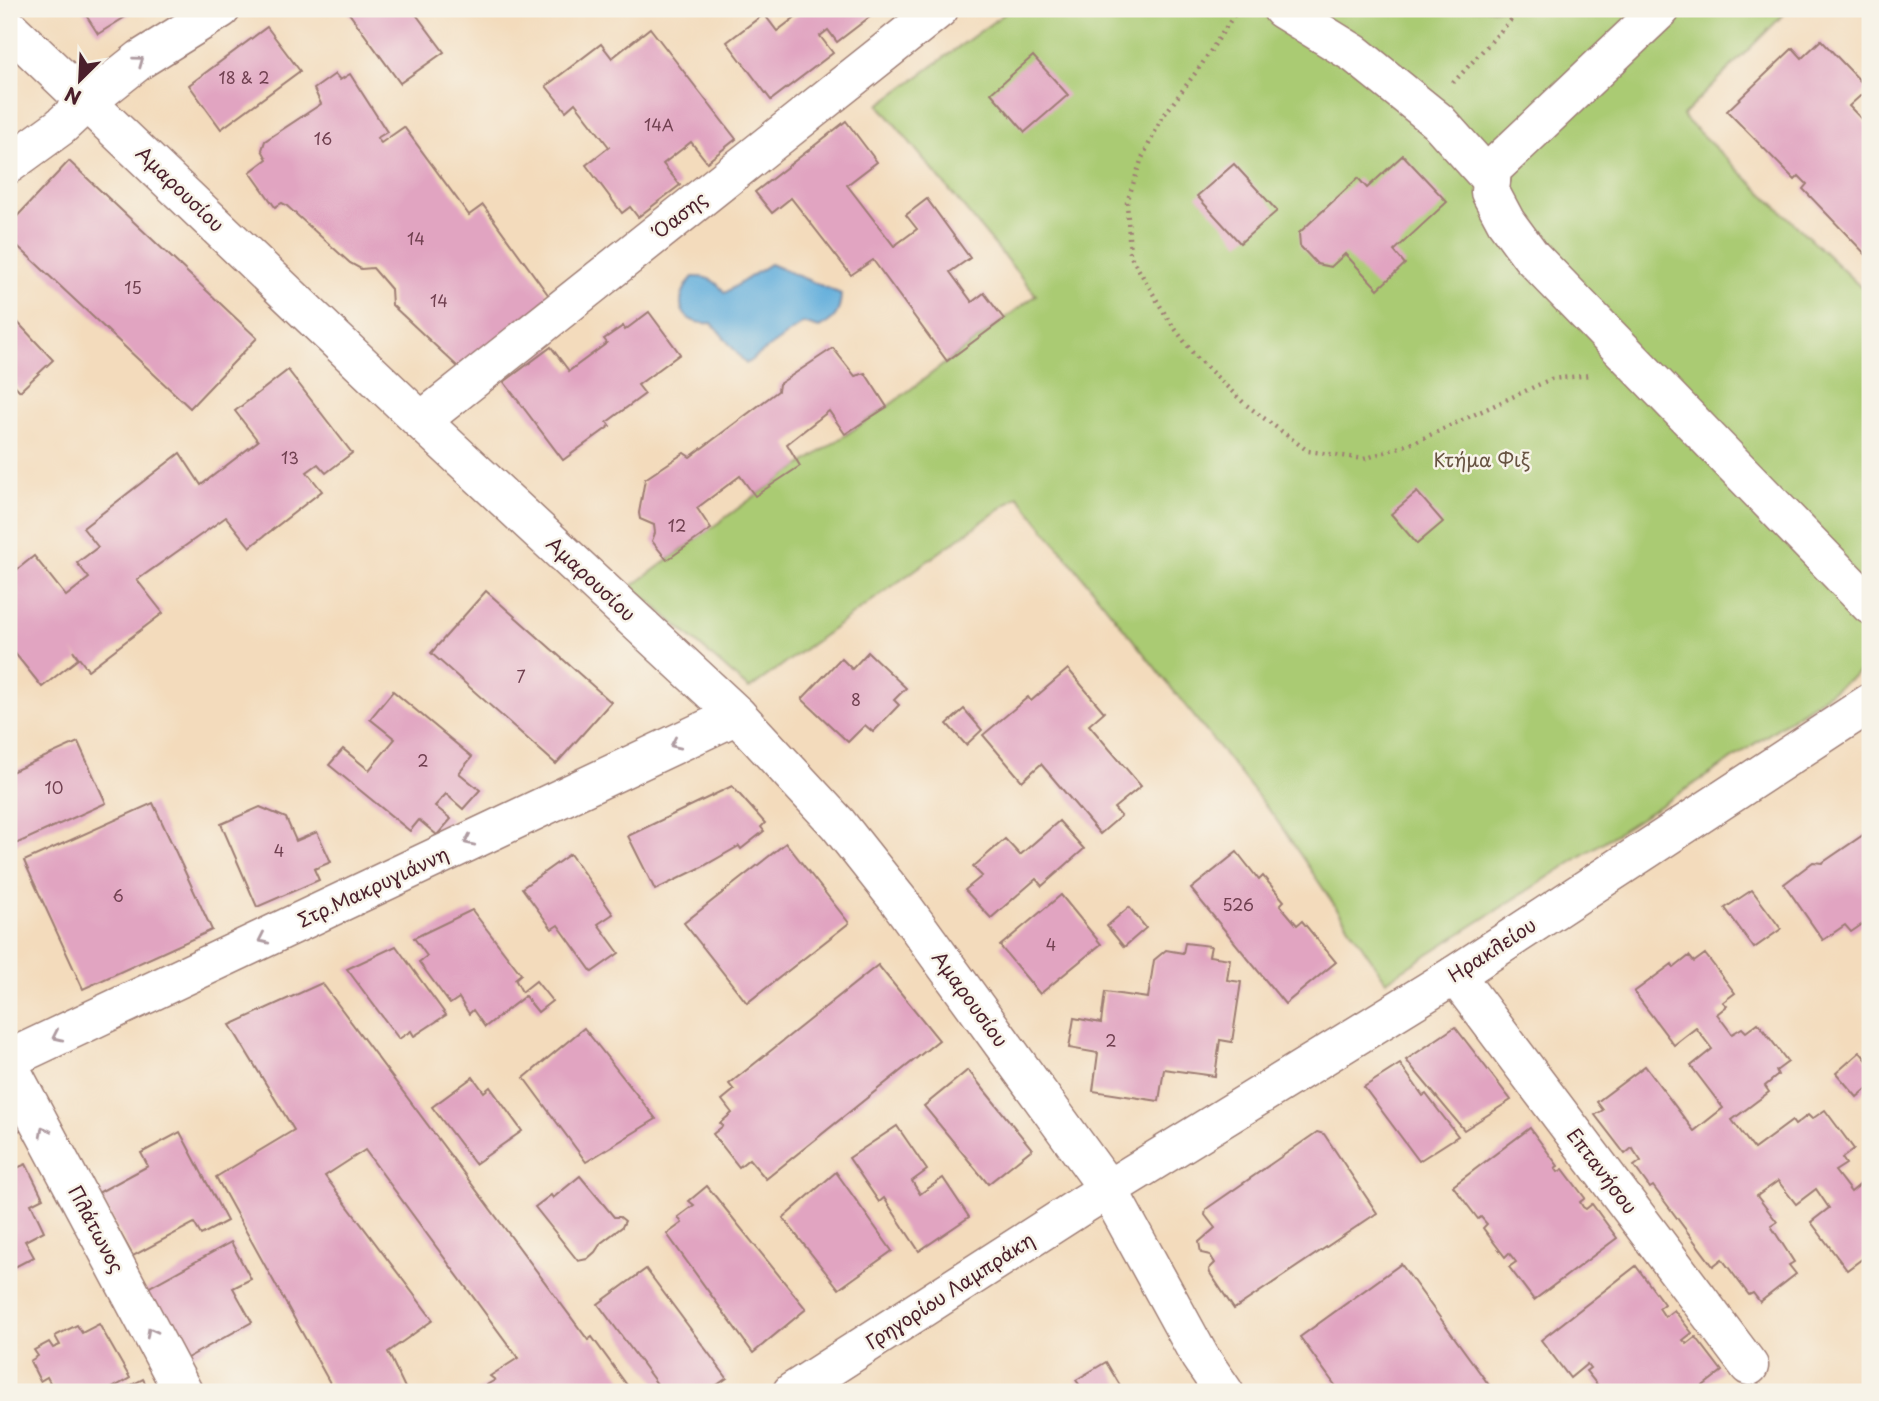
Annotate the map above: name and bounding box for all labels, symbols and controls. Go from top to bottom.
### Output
north arrow [46,46,116,116]
one-way arrow [131,57,144,69]
house number: 18 & 2 [218,65,270,89]
text: N [60,81,85,112]
house number: 14A [644,112,674,136]
house number: 16 [314,126,332,150]
street label: Αμαρουσίου [130,139,231,238]
street label: Όασης [645,184,712,245]
house number: 14 [407,226,425,250]
house number: 15 [124,275,142,299]
house number: 14 [430,288,448,312]
house number: 13 [281,445,299,469]
park label: Κτήμα Φιξ [1433,445,1531,473]
house number: 12 [668,513,686,537]
street label: Αμαρουσίου [541,529,643,627]
house number: 7 [516,664,526,688]
house number: 8 [851,687,861,711]
one-way arrow [670,736,682,750]
house number: 2 [417,748,429,772]
house number: 10 [45,775,63,799]
one-way arrow [464,833,476,847]
house number: 4 [274,838,284,862]
street label: Στρ.Μακρυγιάννη [293,839,453,933]
house number: 6 [112,883,124,907]
house number: 526 [1222,892,1254,916]
street label: Ηρακλείου [1442,910,1541,988]
one-way arrow [258,930,270,944]
house number: 4 [1046,932,1056,956]
street label: Αμαρουσίου [926,944,1015,1052]
one-way arrow [52,1027,65,1041]
house number: 2 [1105,1028,1117,1052]
street label: Επτανήσου [1561,1121,1645,1219]
one-way arrow [39,1126,52,1139]
street label: Πλάτωνος [62,1180,132,1277]
street label: Γρηγορίου Λαμπράκη [860,1225,1039,1355]
one-way arrow [146,1327,159,1339]

